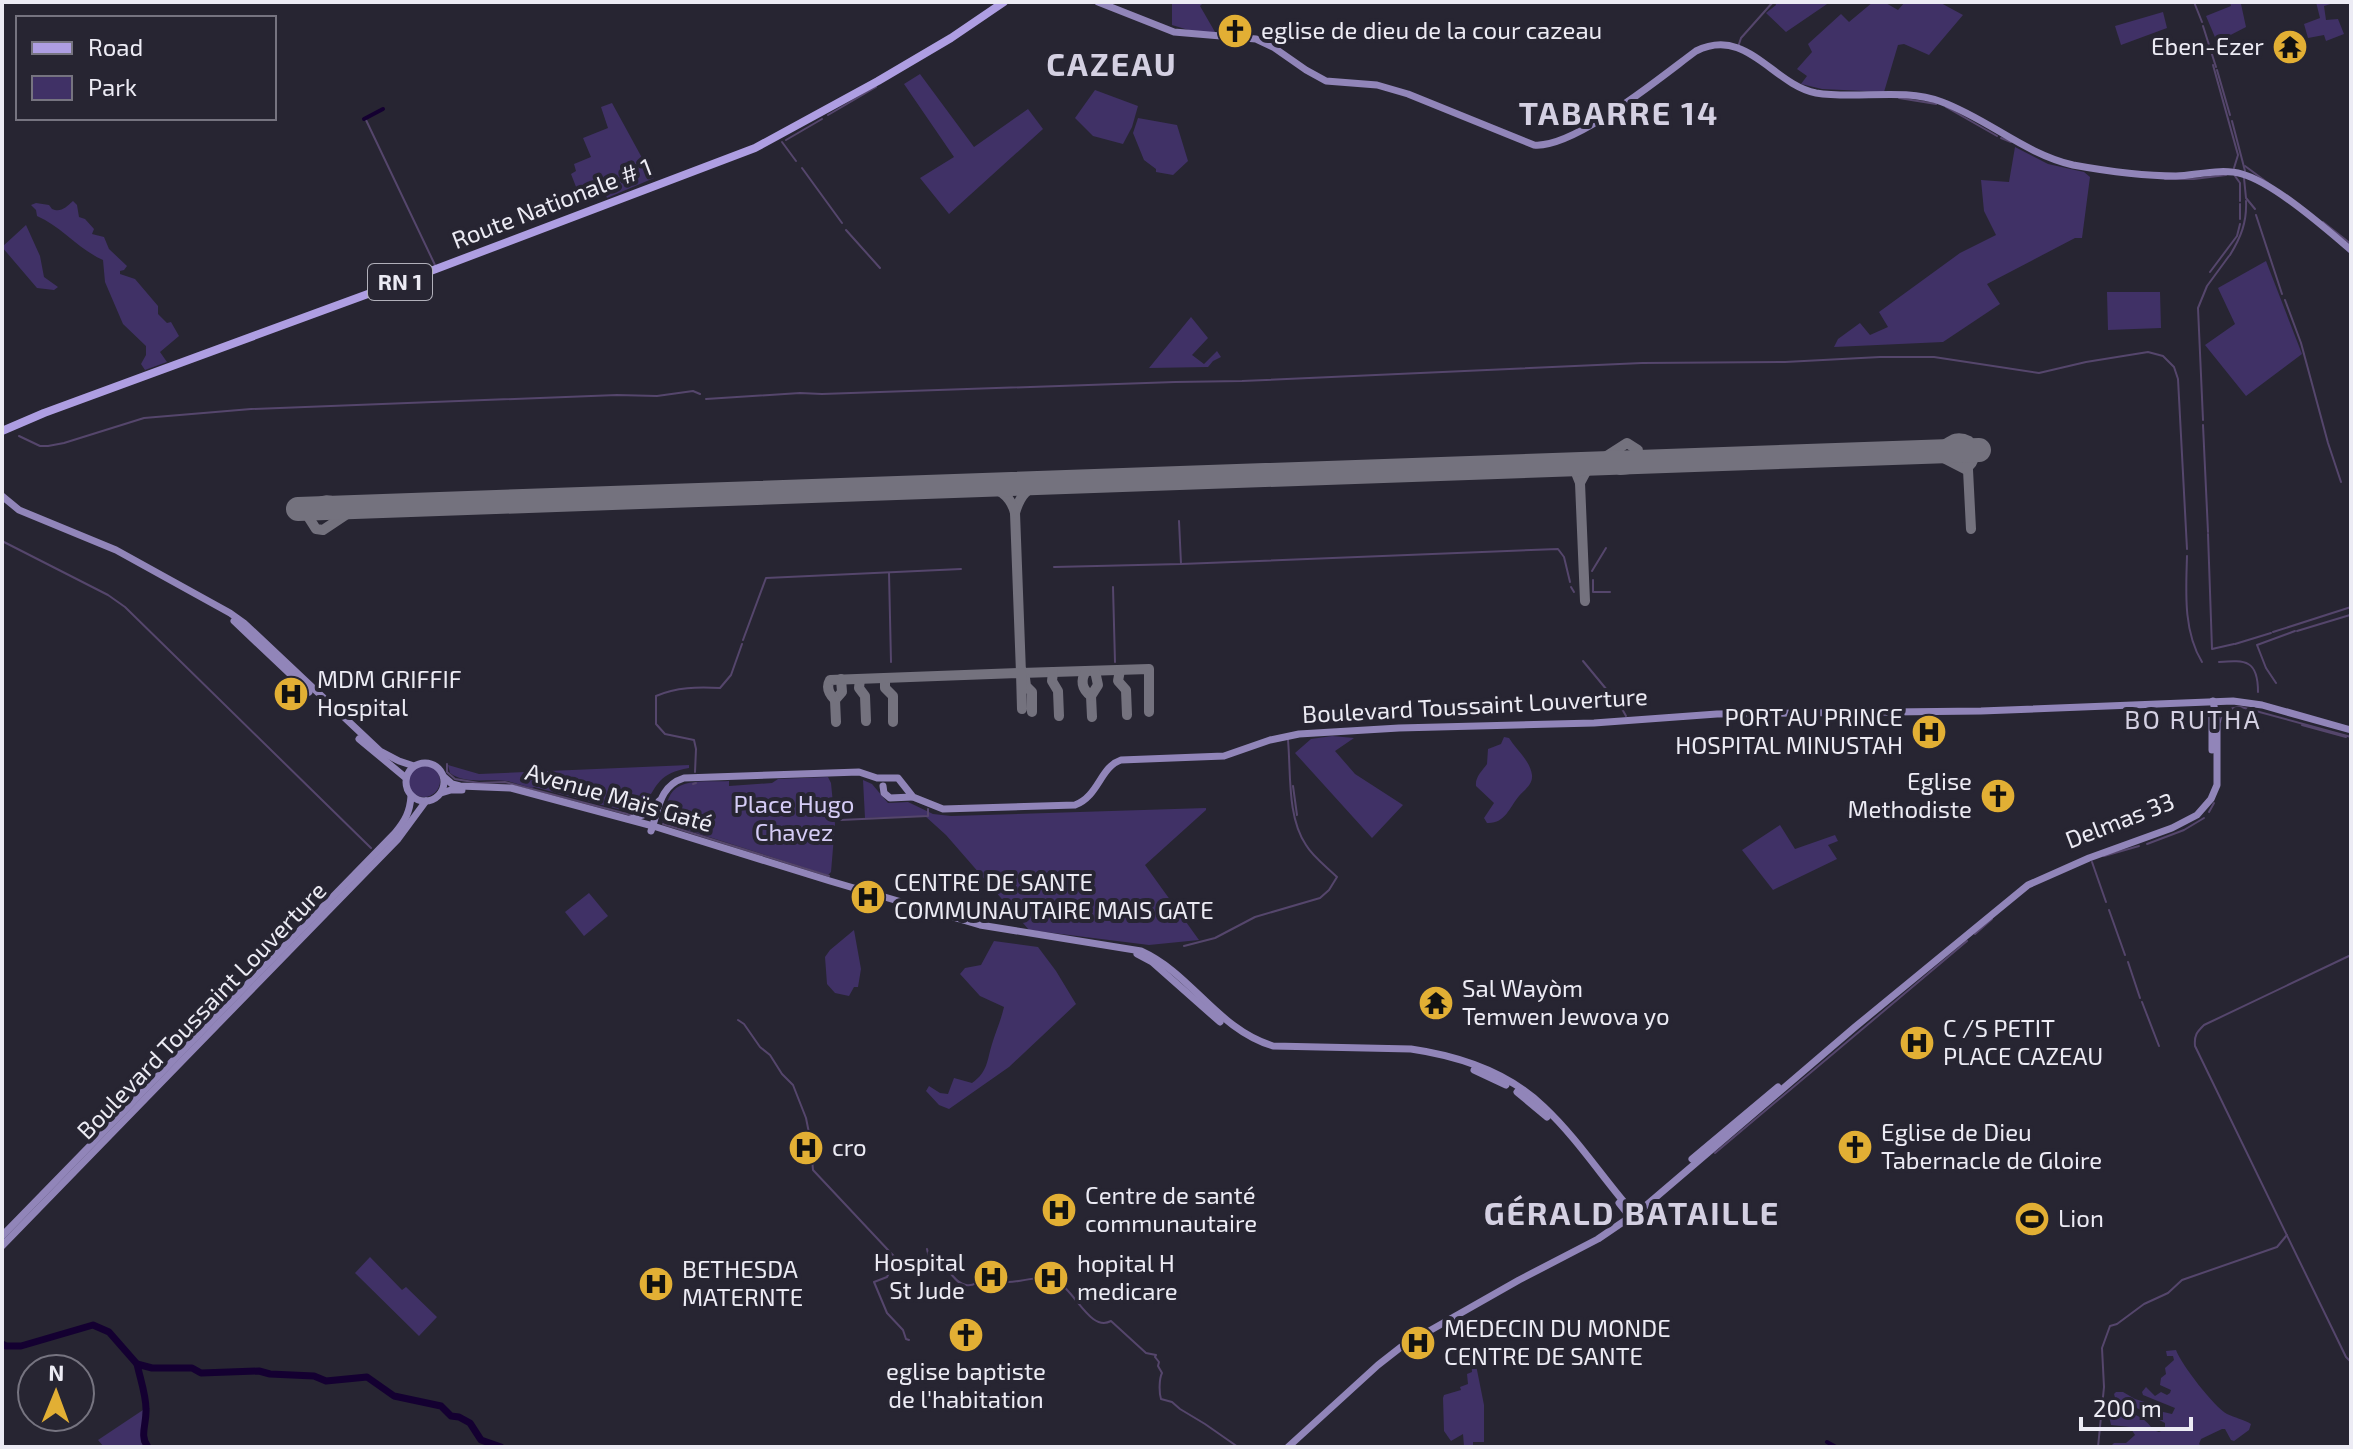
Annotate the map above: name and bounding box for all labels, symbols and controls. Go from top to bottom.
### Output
church icon: eglise de dieu de la cour cazeau [1216,12,1254,50]
place label: eglise de dieu de la cour cazeau [1261,15,1602,44]
legend [16,16,276,120]
temple icon: Eben-Ezer [2271,28,2309,66]
place label: Eben-Ezer [2151,31,2264,60]
text: Road [88,32,143,61]
district label: CAZEAU [1046,44,1178,82]
text: Park [88,72,137,101]
district label: TABARRE 14 [1519,93,1719,131]
street label: Route Nationale # 1 [447,151,656,254]
road number: RN 1 [368,264,432,300]
place label: MDM GRIFFIF Hospital [317,664,462,721]
hospital icon: MDM GRIFFIF Hospital [272,675,310,713]
street label: Boulevard Toussaint Louverture [1301,681,1648,728]
place label: PORT AU PRINCE HOSPITAL MINUSTAH [1675,702,1903,759]
district label: BO RUTHA [2124,703,2262,734]
hospital icon: PORT AU PRINCE HOSPITAL MINUSTAH [1910,713,1948,751]
street label: Avenue Maïs Gaté [522,756,717,837]
place label: Eglise Methodiste [1847,766,1972,823]
church icon: Eglise Methodiste [1979,777,2017,815]
street label: Delmas 33 [2061,786,2178,854]
park label: Place Hugo Chavez [734,789,854,846]
place label: CENTRE DE SANTE COMMUNAUTAIRE MAIS GATE [894,867,1214,924]
street label: Boulevard Toussaint Louverture [70,875,332,1145]
hospital icon: CENTRE DE SANTE COMMUNAUTAIRE MAIS GATE [849,878,887,916]
place label: Sal Wayòm Temwen Jewova yo [1462,973,1670,1030]
temple icon: Sal Wayòm Temwen Jewova yo [1417,984,1455,1022]
place label: C /S PETIT PLACE CAZEAU [1943,1013,2103,1070]
hospital icon: C /S PETIT PLACE CAZEAU [1898,1024,1936,1062]
place label: Eglise de Dieu Tabernacle de Gloire [1881,1117,2102,1174]
church icon: Eglise de Dieu Tabernacle de Gloire [1836,1128,1874,1166]
hospital icon: cro [787,1129,825,1167]
place label: cro [832,1132,867,1161]
place label: Centre de santé communautaire [1085,1180,1257,1237]
hospital icon: Centre de santé communautaire [1040,1191,1078,1229]
district label: GÉRALD BATAILLE [1484,1193,1780,1231]
sports icon: Lion [2013,1200,2051,1238]
place label: Lion [2058,1203,2104,1232]
place label: Hospital St Jude [874,1247,965,1304]
place label: hopital H medicare [1077,1248,1178,1305]
place label: BETHESDA MATERNTE [682,1254,803,1311]
hospital icon: Hospital St Jude [972,1258,1010,1296]
hospital icon: hopital H medicare [1032,1259,1070,1297]
hospital icon: BETHESDA MATERNTE [637,1265,675,1303]
place label: MEDECIN DU MONDE CENTRE DE SANTE [1444,1313,1671,1370]
church icon: eglise baptiste de l'habitation [947,1316,985,1354]
hospital icon: MEDECIN DU MONDE CENTRE DE SANTE [1399,1324,1437,1362]
north arrow [16,1353,96,1433]
place label: eglise baptiste de l'habitation [886,1356,1046,1413]
text: N [48,1359,65,1385]
scale bar [2081,1381,2191,1431]
text: 200 m [2093,1393,2162,1422]

